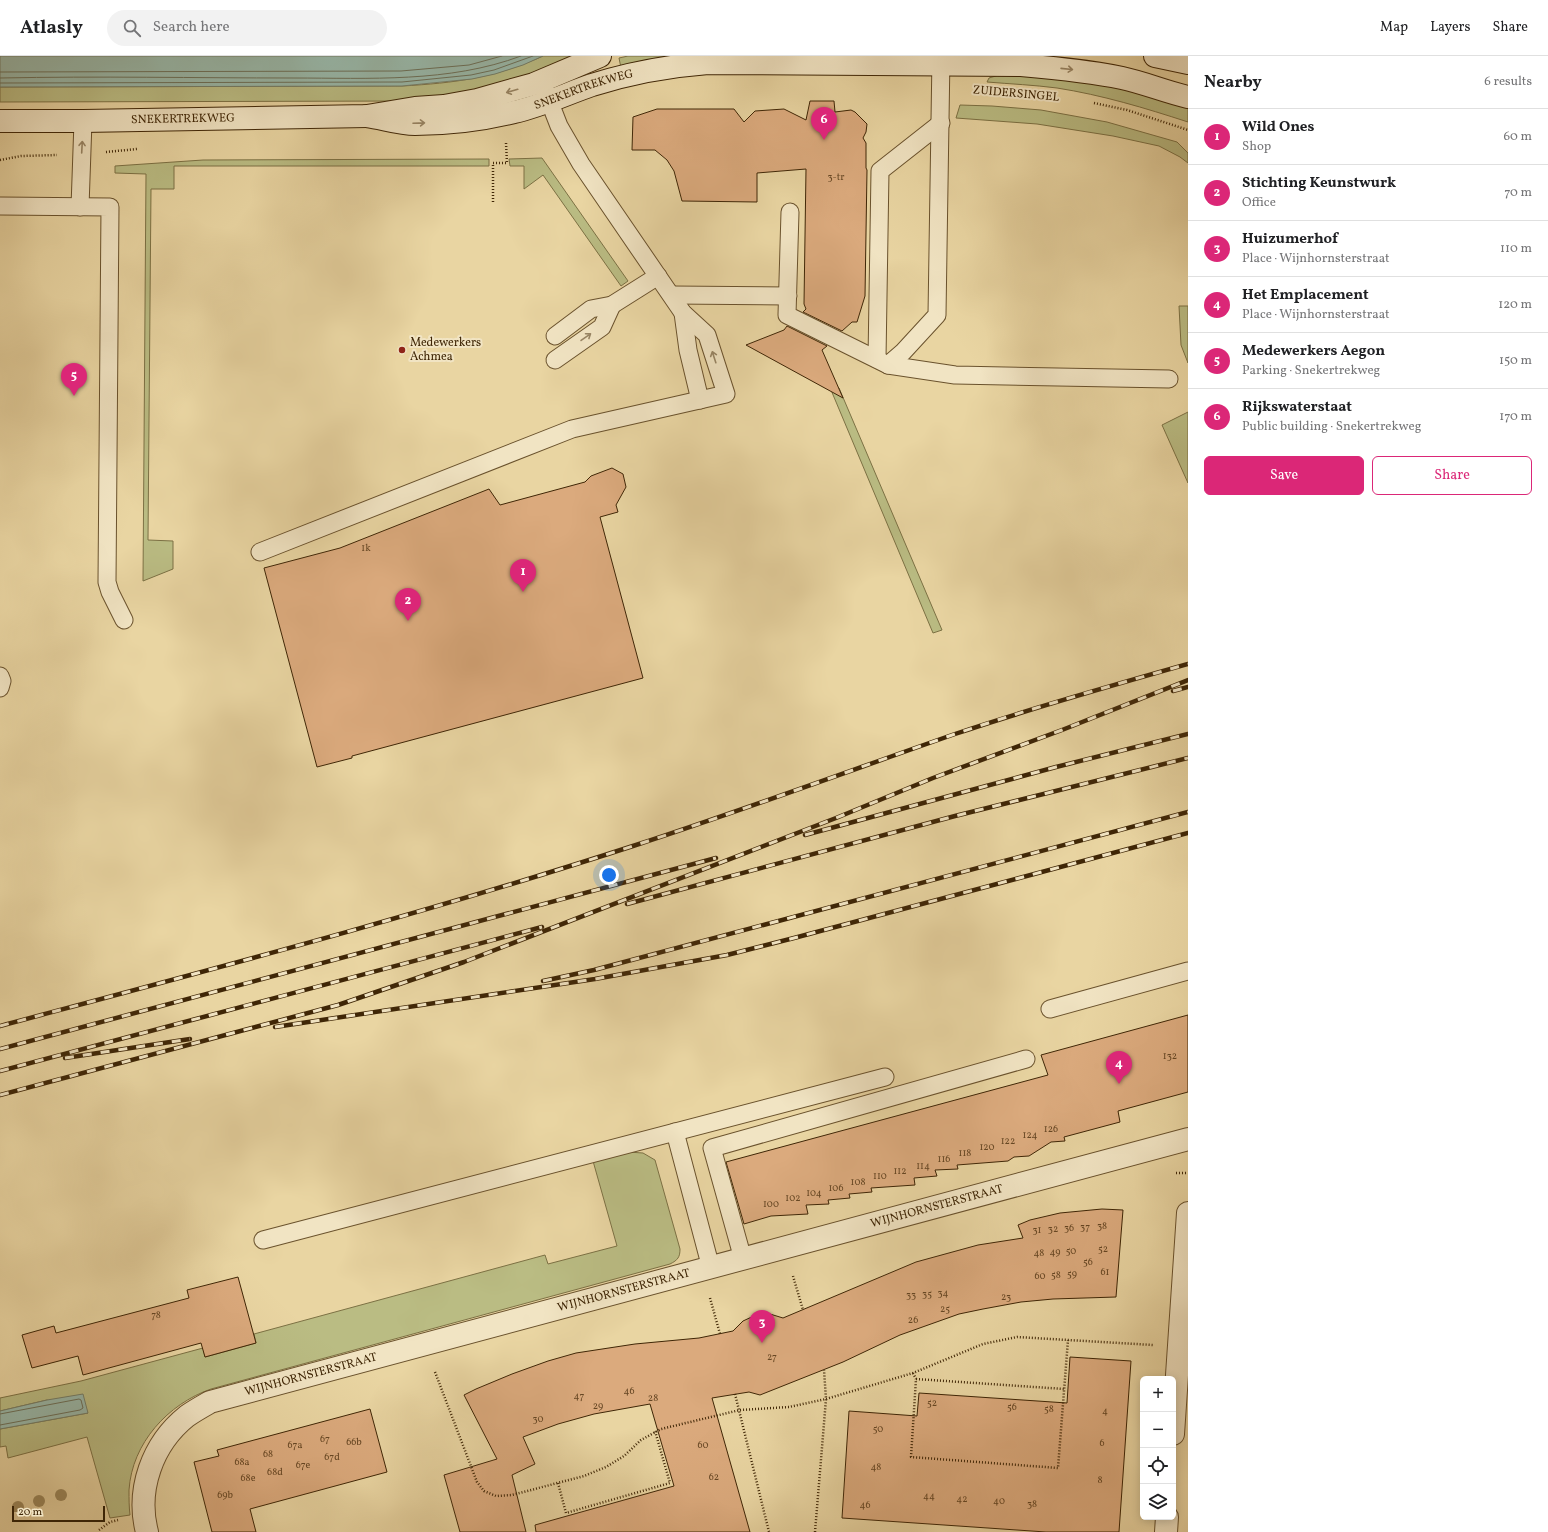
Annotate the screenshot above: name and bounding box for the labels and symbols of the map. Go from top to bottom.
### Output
one-way arrow [1060,65,1073,73]
street label: SNEKERTREKWEG [532,66,635,114]
street label: ZUIDERSINGEL [972,82,1060,106]
one-way arrow [506,88,519,95]
pin: 6 [811,107,837,140]
street label: SNEKERTREKWEG [131,110,235,128]
one-way arrow [412,120,425,127]
one-way arrow [78,141,85,154]
house number: 3-tr [827,170,845,184]
one-way arrow [581,333,592,341]
place label: Medewerkers Achmea [410,335,481,365]
marker: Medewerkers Achmea [397,345,407,355]
one-way arrow [710,350,717,363]
pin: 5 [61,363,87,396]
house number: 1k [361,541,371,555]
pin: 1 [510,559,536,592]
pin: 2 [395,588,421,621]
your location [599,865,619,885]
house number: 132 [1163,1049,1177,1063]
pin: 4 [1106,1051,1132,1084]
house number: 126 [1044,1122,1058,1136]
house number: 124 [1023,1128,1037,1142]
house number: 122 [1001,1134,1015,1148]
house number: 120 [979,1140,995,1154]
house number: 118 [959,1146,971,1160]
house number: 116 [938,1152,950,1166]
house number: 114 [916,1159,930,1173]
house number: 112 [893,1164,907,1178]
house number: 110 [873,1169,887,1183]
house number: 108 [851,1175,865,1189]
house number: 106 [828,1181,844,1195]
street label: WIJNHORNSTERSTRAAT [869,1181,1005,1232]
house number: 104 [806,1186,822,1200]
house number: 102 [785,1191,801,1205]
house number: 100 [763,1197,779,1211]
house number: 38 [1097,1219,1107,1233]
house number: 37 [1080,1220,1090,1234]
house number: 36 [1064,1221,1074,1235]
house number: 32 [1048,1222,1058,1236]
house number: 31 [1032,1223,1042,1237]
house number: 52 [1098,1242,1108,1256]
house number: 50 [1066,1244,1076,1258]
house number: 49 [1050,1245,1060,1259]
house number: 48 [1034,1246,1044,1260]
house number: 56 [1083,1255,1093,1269]
street label: WIJNHORNSTERSTRAAT [556,1265,692,1316]
house number: 61 [1101,1265,1110,1279]
house number: 59 [1067,1267,1077,1281]
house number: 58 [1051,1268,1061,1282]
house number: 60 [1034,1269,1046,1283]
house number: 34 [937,1286,949,1300]
house number: 35 [922,1287,932,1301]
house number: 33 [906,1288,916,1302]
house number: 23 [1001,1290,1011,1304]
house number: 25 [940,1302,950,1316]
house number: 78 [151,1308,161,1322]
pin: 3 [749,1310,775,1343]
house number: 26 [908,1313,918,1327]
street label: WIJNHORNSTERSTRAAT [243,1349,379,1400]
house number: 27 [767,1350,777,1364]
house number: 46 [624,1384,634,1398]
house number: 47 [574,1389,585,1403]
house number: 28 [648,1391,658,1405]
house number: 52 [927,1396,937,1410]
house number: 29 [593,1399,603,1413]
house number: 56 [1007,1400,1017,1414]
house number: 58 [1044,1402,1054,1416]
house number: 4 [1102,1404,1108,1418]
house number: 30 [533,1412,543,1426]
house number: 50 [873,1422,883,1436]
house number: 67 [320,1432,330,1446]
house number: 66b [346,1435,362,1449]
house number: 6 [1099,1436,1105,1450]
house number: 67a [288,1438,302,1452]
house number: 60 [697,1438,709,1452]
house number: 68 [263,1447,273,1461]
house number: 67d [324,1450,340,1464]
house number: 68a [234,1455,250,1469]
house number: 67e [296,1458,311,1472]
house number: 48 [871,1460,881,1474]
house number: 68d [267,1465,283,1479]
house number: 62 [709,1470,719,1484]
house number: 68e [241,1471,256,1485]
house number: 8 [1097,1473,1103,1487]
house number: 69b [217,1488,233,1502]
house number: 44 [923,1489,935,1503]
house number: 42 [956,1492,968,1506]
house number: 40 [993,1494,1005,1508]
house number: 38 [1027,1497,1037,1511]
house number: 46 [860,1498,870,1512]
scale bar [12,1504,105,1523]

